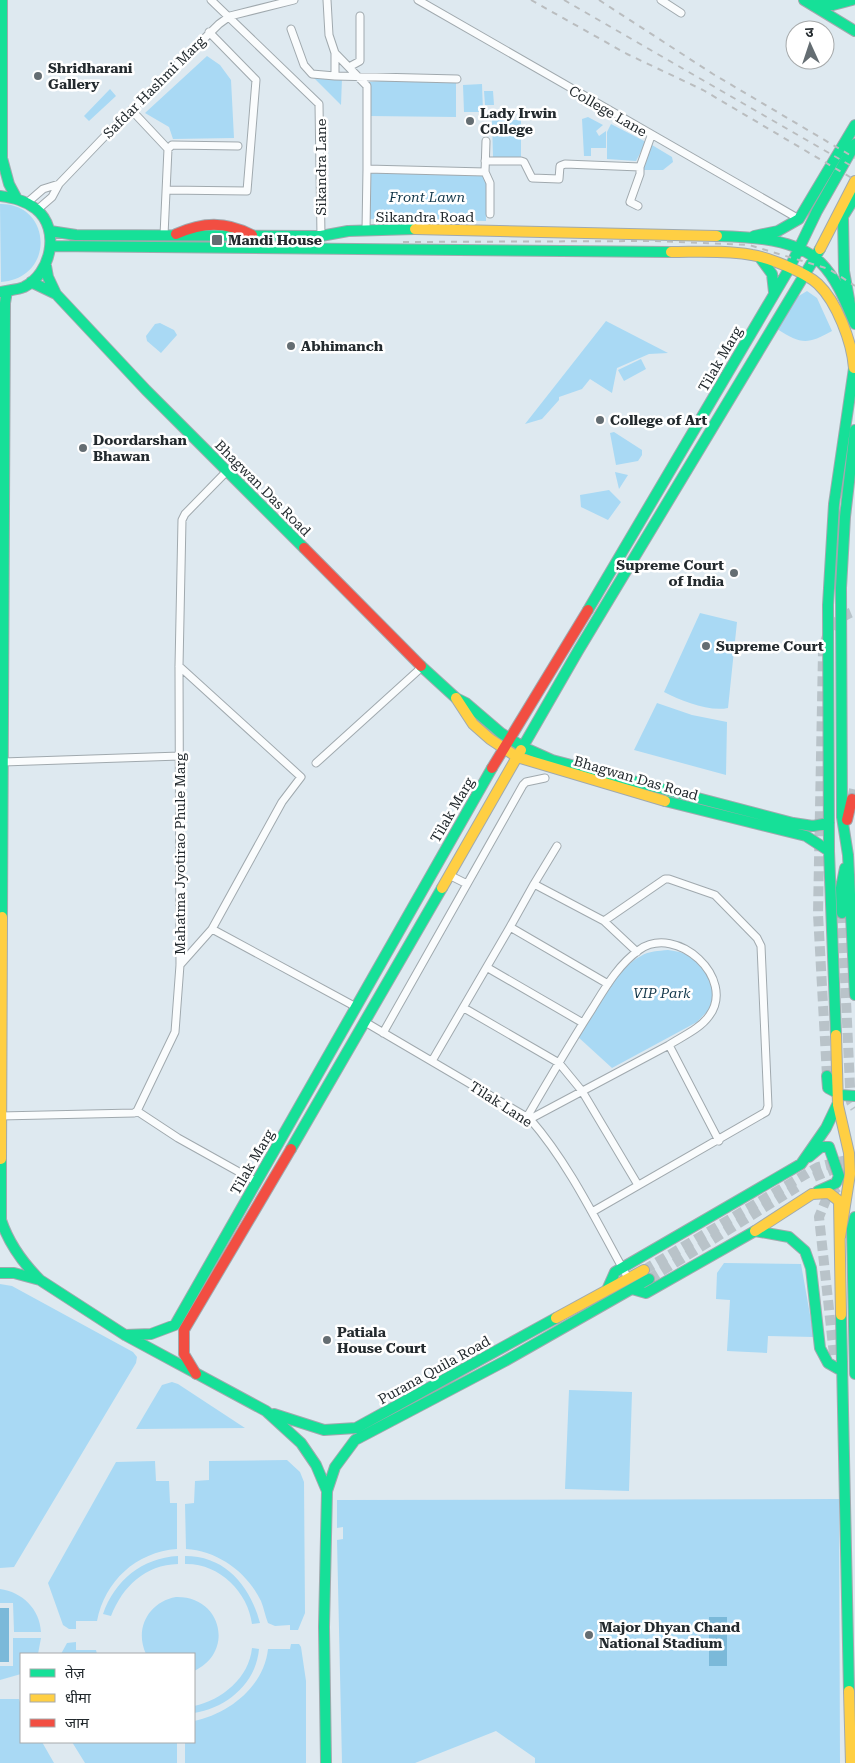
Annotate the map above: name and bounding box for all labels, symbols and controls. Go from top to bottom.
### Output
north arrow [785,20,835,70]
text: उ [805,24,815,40]
street label: Safdar Hashmi Marg [100,33,208,141]
place label: Shridharani Gallery [48,60,133,92]
marker: Shridharani Gallery [32,70,44,82]
street label: College Lane [566,82,650,140]
place label: Lady Irwin College [480,105,557,137]
marker: Lady Irwin College [464,115,476,127]
street label: Sikandra Lane [313,118,329,216]
park label: Front Lawn [388,189,465,205]
street label: Sikandra Road [376,209,474,225]
place label: Mandi House [228,232,322,248]
marker: Mandi House [210,233,224,247]
street label: Tilak Marg [695,324,745,394]
place label: Abhimanch [301,338,384,354]
marker: Abhimanch [285,340,297,352]
place label: College of Art [610,412,708,428]
marker: College of Art [594,414,606,426]
place label: Doordarshan Bhawan [93,432,187,464]
street label: Bhagwan Das Road [212,437,314,539]
marker: Doordarshan Bhawan [77,442,89,454]
place label: Supreme Court of India [616,557,725,589]
marker: Supreme Court of India [728,567,740,579]
place label: Supreme Court [716,638,824,654]
marker: Supreme Court [700,640,712,652]
street label: Mahatma Jyotirao Phule Marg [172,753,188,955]
street label: Bhagwan Das Road [572,753,700,803]
street label: Tilak Marg [427,775,477,845]
park label: VIP Park [633,985,691,1001]
street label: Tilak Lane [467,1078,536,1130]
street label: Tilak Marg [227,1127,277,1197]
place label: Patiala House Court [337,1324,426,1356]
street label: Purana Quila Road [375,1333,493,1407]
marker: Patiala House Court [321,1334,333,1346]
place label: Major Dhyan Chand National Stadium [599,1619,741,1651]
marker: Major Dhyan Chand National Stadium [583,1629,595,1641]
legend [20,1653,195,1743]
text: तेज़ [65,1664,86,1682]
text: धीमा [65,1689,92,1707]
text: जाम [65,1714,90,1732]

